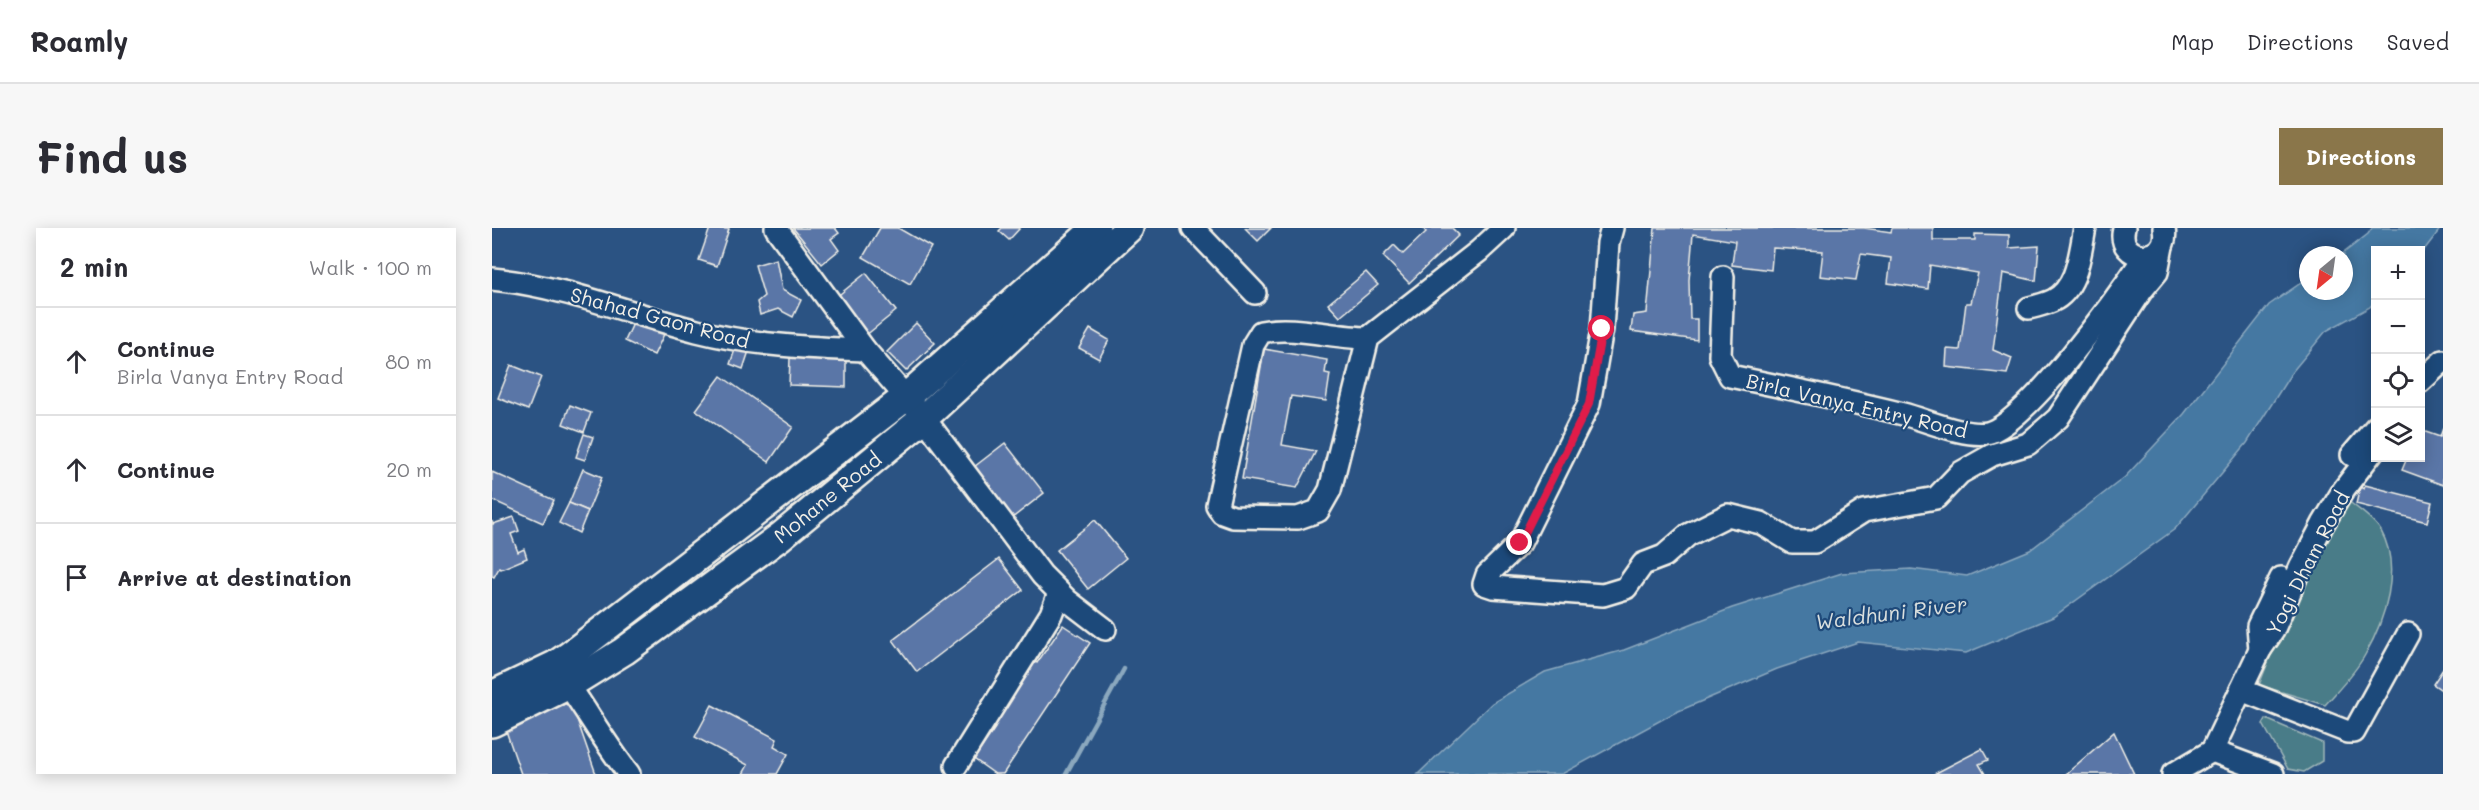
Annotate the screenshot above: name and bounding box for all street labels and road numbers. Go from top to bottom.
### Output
street label: Shahad Gaon Road [568,281,752,353]
street label: Birla Vanya Entry Road [1744,367,1970,443]
street label: Mohane Road [768,446,886,548]
street label: Yogi Dham Road [2259,486,2355,640]

